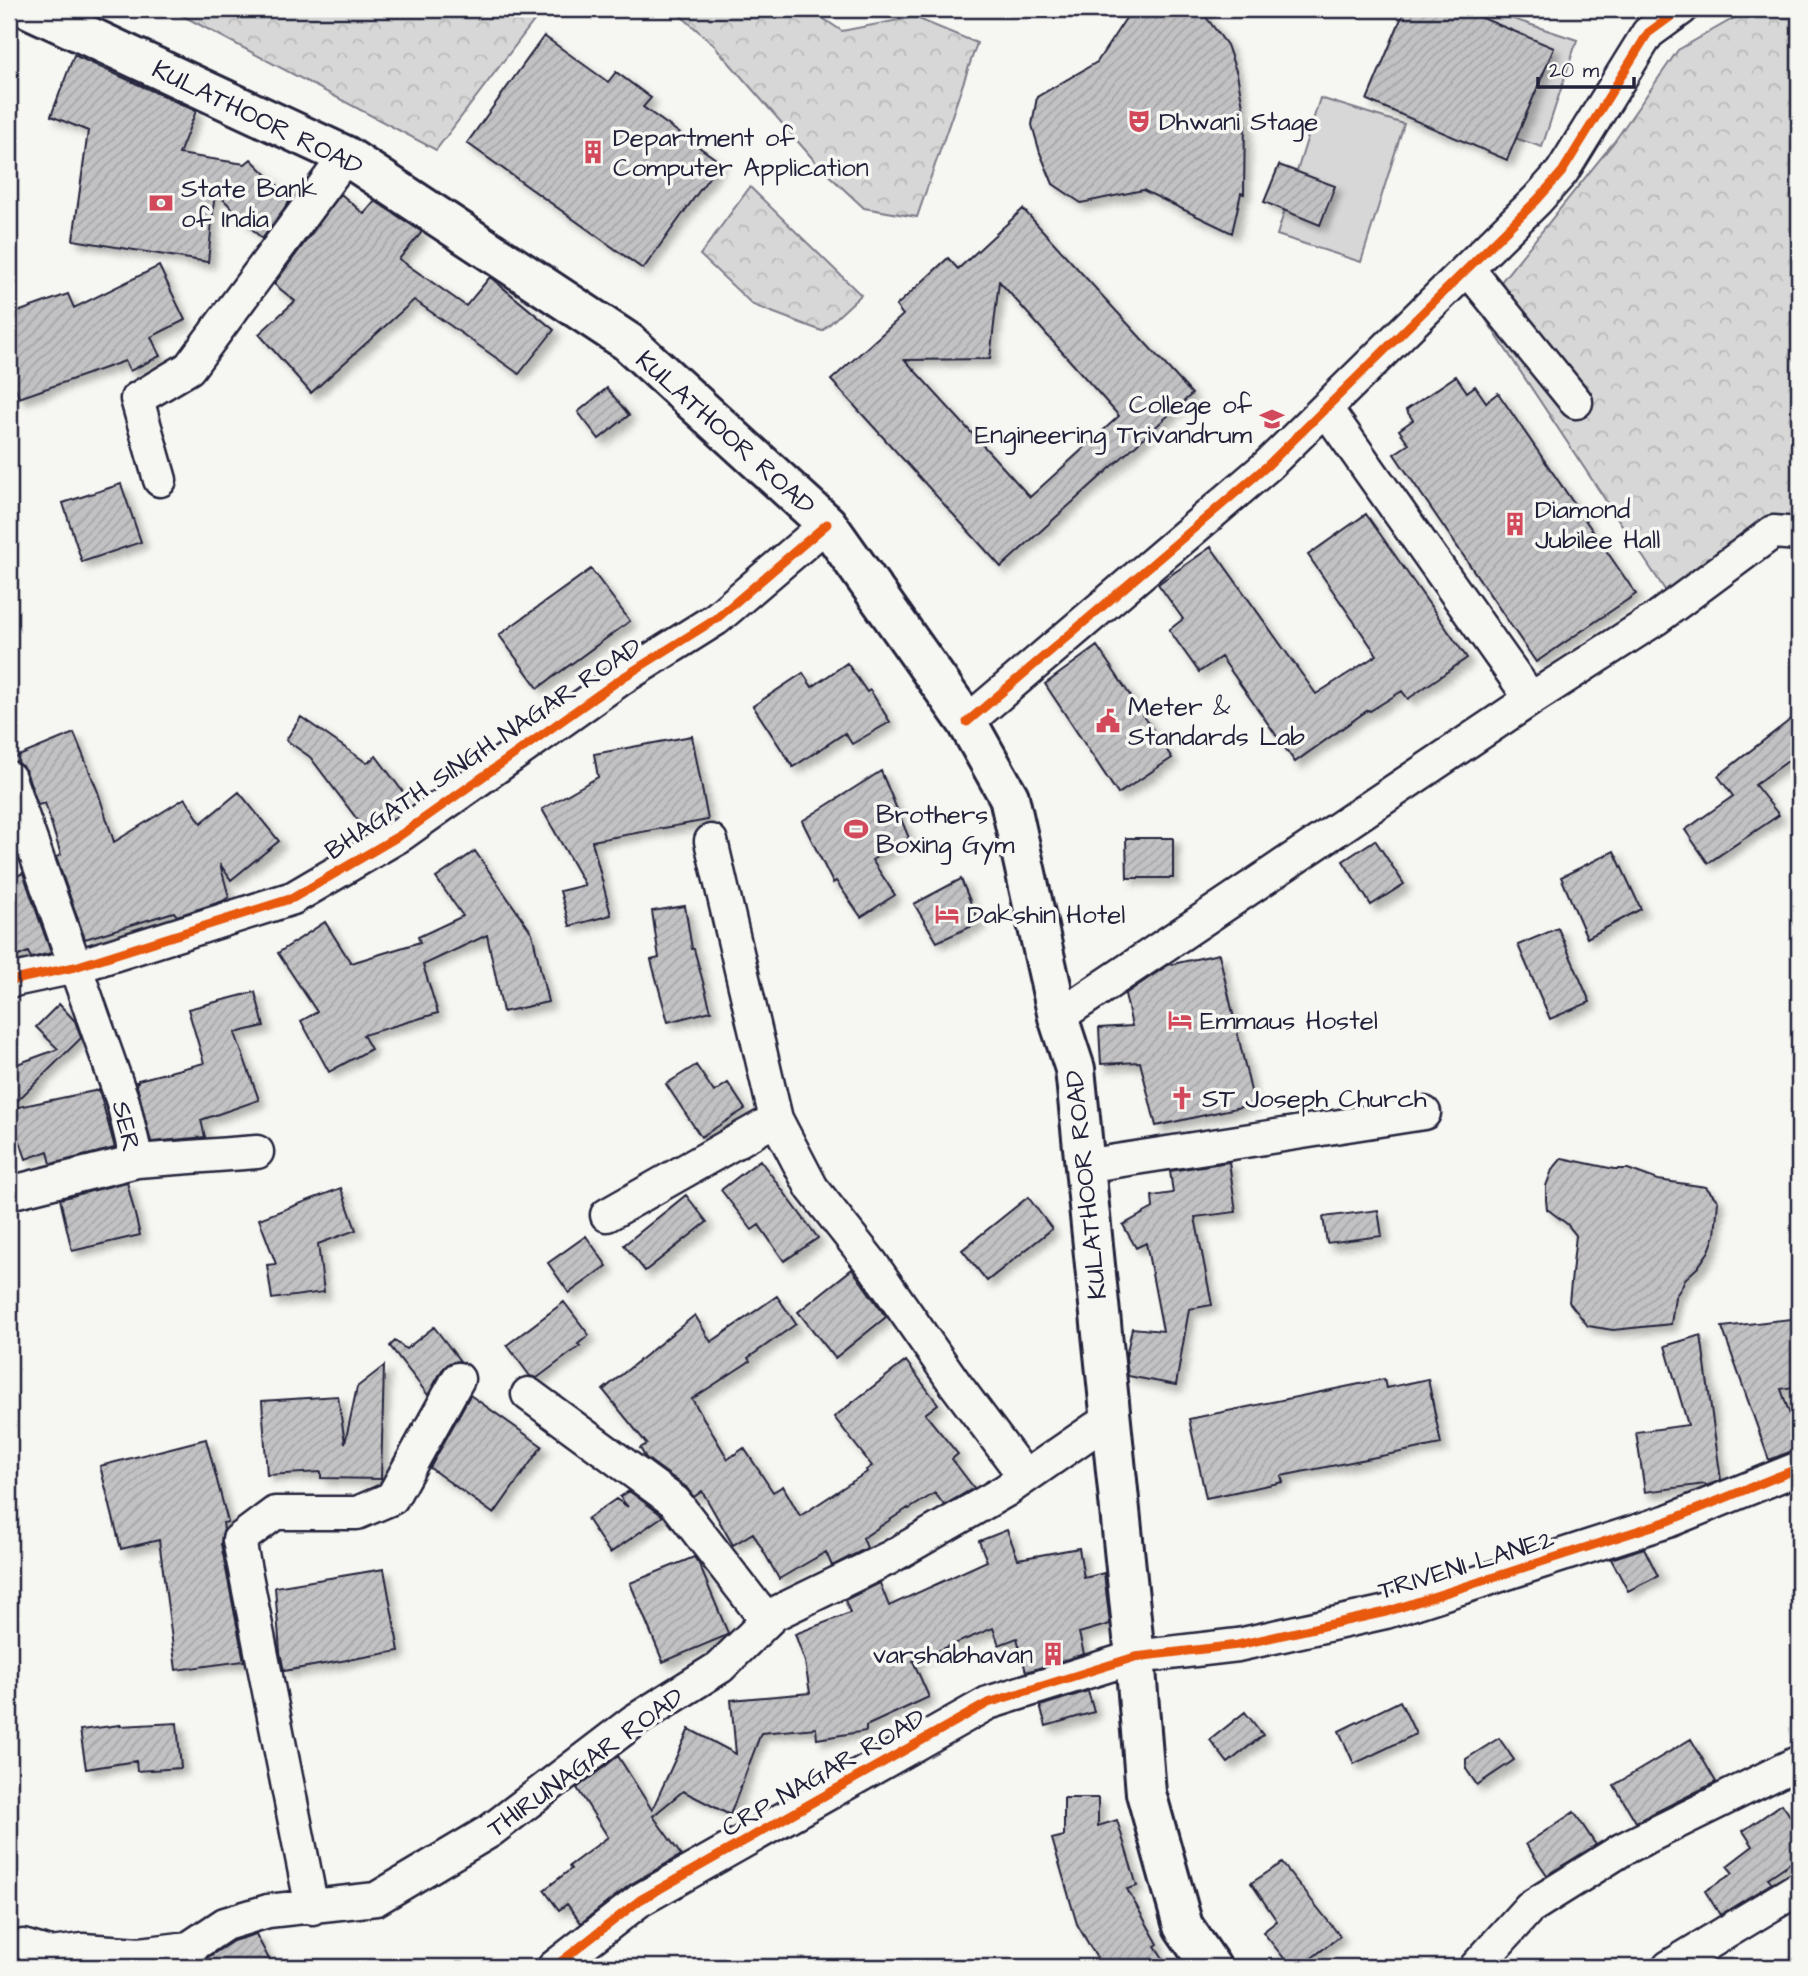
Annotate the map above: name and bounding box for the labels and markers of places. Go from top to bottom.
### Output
place label: Dhwani Stage [1159,104,1318,142]
theatre icon: Dhwani Stage [1125,107,1153,135]
place label: Department of Computer Application [613,120,869,186]
building icon: Department of Computer Application [579,138,607,166]
place label: State Bank of India [181,171,317,237]
bank icon: State Bank of India [147,189,175,217]
place label: College of Engineering Trivandrum [975,387,1253,455]
school or university icon: College of Engineering Trivandrum [1258,405,1286,433]
place label: Diamond Jubilee Hall [1535,492,1660,558]
building icon: Diamond Jubilee Hall [1501,510,1529,538]
place label: Meter & Standards Lab [1128,689,1305,755]
public building icon: Meter & Standards Lab [1094,707,1122,735]
place label: Brothers Boxing Gym [876,797,1015,865]
sports icon: Brothers Boxing Gym [842,815,870,843]
place label: Dakshin Hotel [967,897,1125,933]
hotel icon: Dakshin Hotel [933,900,961,928]
place label: Emmaus Hostel [1200,1003,1378,1039]
hotel icon: Emmaus Hostel [1166,1006,1194,1034]
place label: ST Joseph Church [1202,1081,1427,1117]
church icon: ST Joseph Church [1168,1084,1196,1112]
place label: varshabhavan [872,1637,1033,1673]
building icon: varshabhavan [1039,1640,1067,1668]

